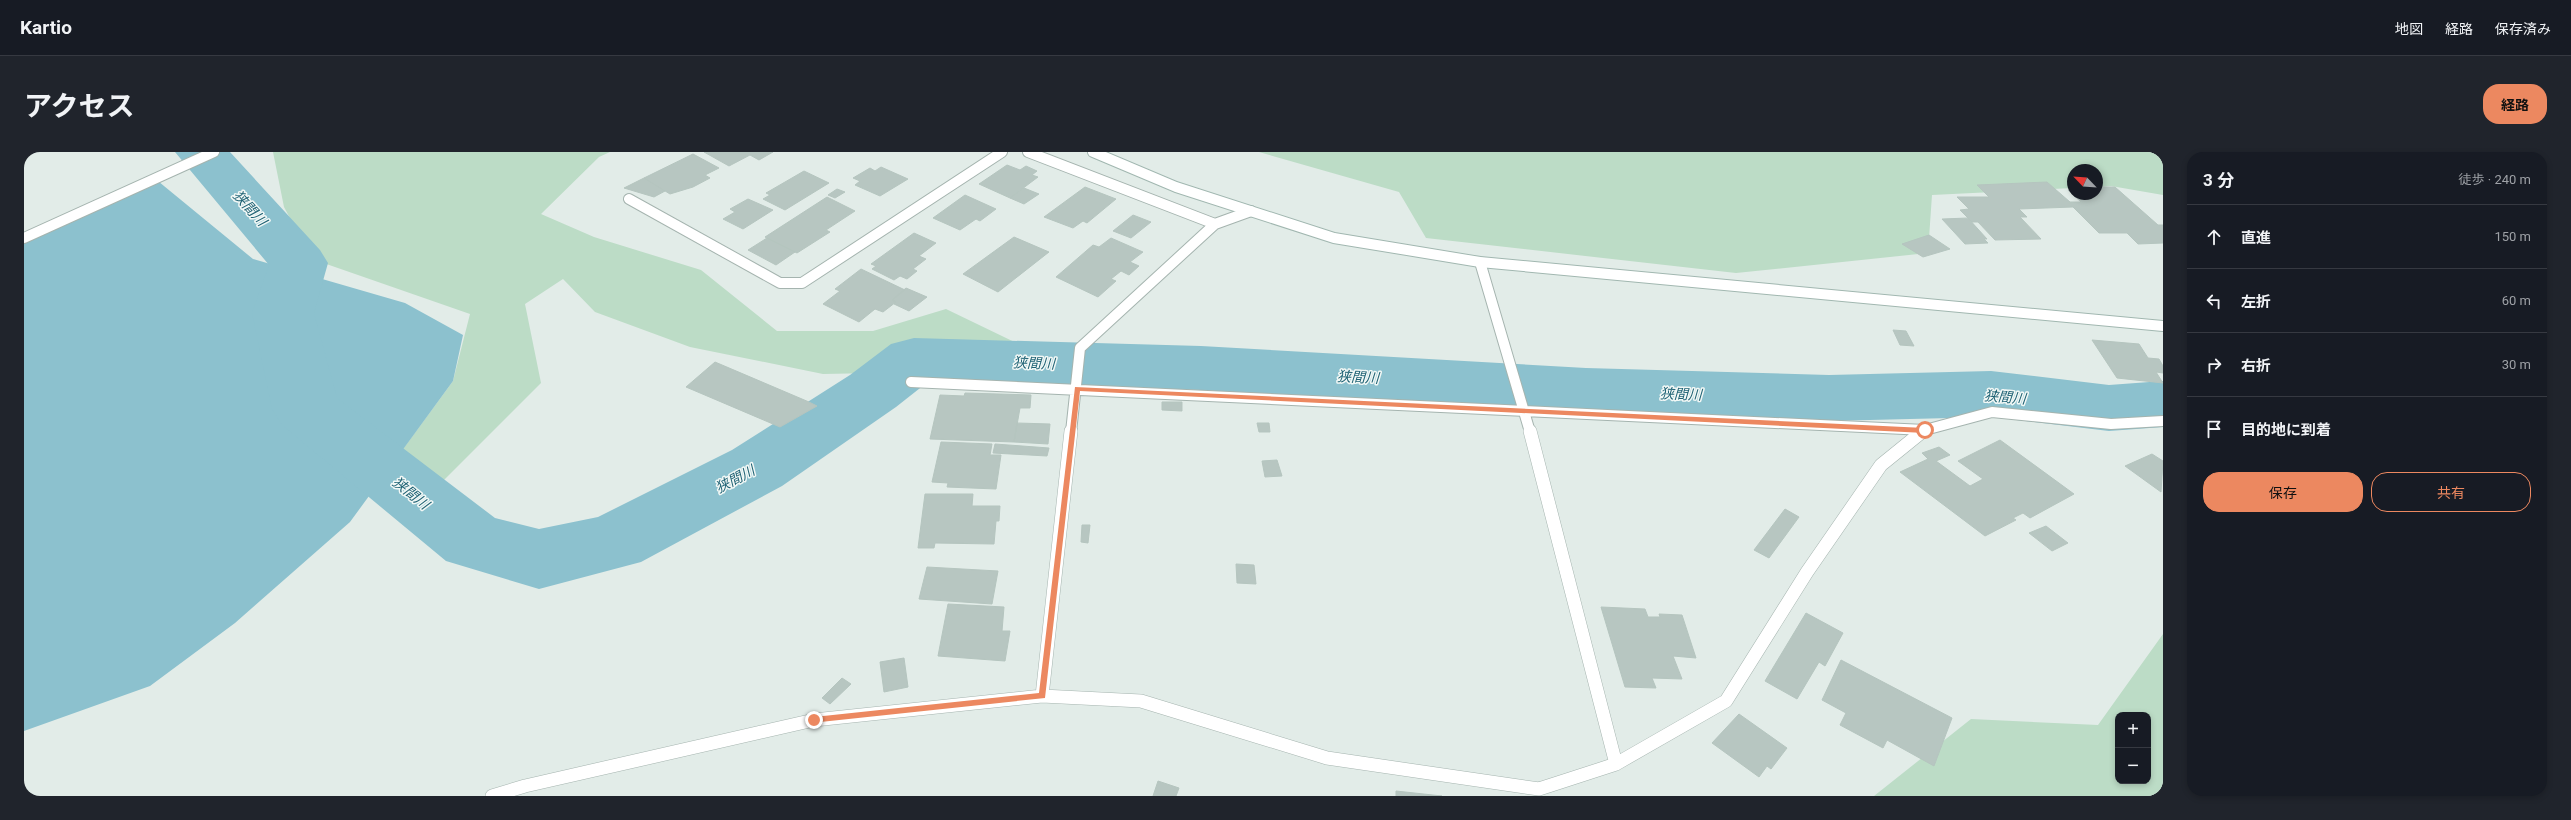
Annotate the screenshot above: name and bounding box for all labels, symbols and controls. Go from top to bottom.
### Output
text: Kartio [20,16,72,39]
text: 地図 [2395,21,2423,37]
text: 経路 [2445,21,2473,37]
text: 保存済み [2495,21,2551,37]
button: 経路 [2483,84,2547,124]
text: アクセス [24,90,135,123]
north arrow [2067,164,2103,200]
text: 3 分 [2203,170,2234,190]
text: 徒歩 · 240 m [2459,172,2531,187]
water label: 狭間川 [230,187,271,230]
icon: ahead [2203,226,2225,248]
text: 直進 [2241,229,2271,247]
text: 150 m [2494,229,2531,244]
icon: left [2203,290,2225,312]
text: 左折 [2241,293,2271,311]
text: 60 m [2502,293,2531,308]
water label: 狭間川 [1013,354,1057,372]
icon: right [2203,354,2225,376]
text: 右折 [2241,357,2271,375]
text: 30 m [2502,357,2531,372]
water label: 狭間川 [1337,368,1381,386]
water label: 狭間川 [1660,385,1704,403]
water label: 狭間川 [1983,387,2029,407]
icon: arrive [2203,418,2225,440]
route start [1916,421,1934,439]
text: 目的地に到着 [2241,421,2331,439]
water label: 狭間川 [713,461,759,496]
button: 保存 [2203,472,2363,512]
button: 共有 [2371,472,2531,512]
water label: 狭間川 [390,474,434,514]
route end [805,711,823,729]
map controls [2115,712,2151,784]
button: + [2115,712,2151,748]
button: − [2115,748,2151,784]

